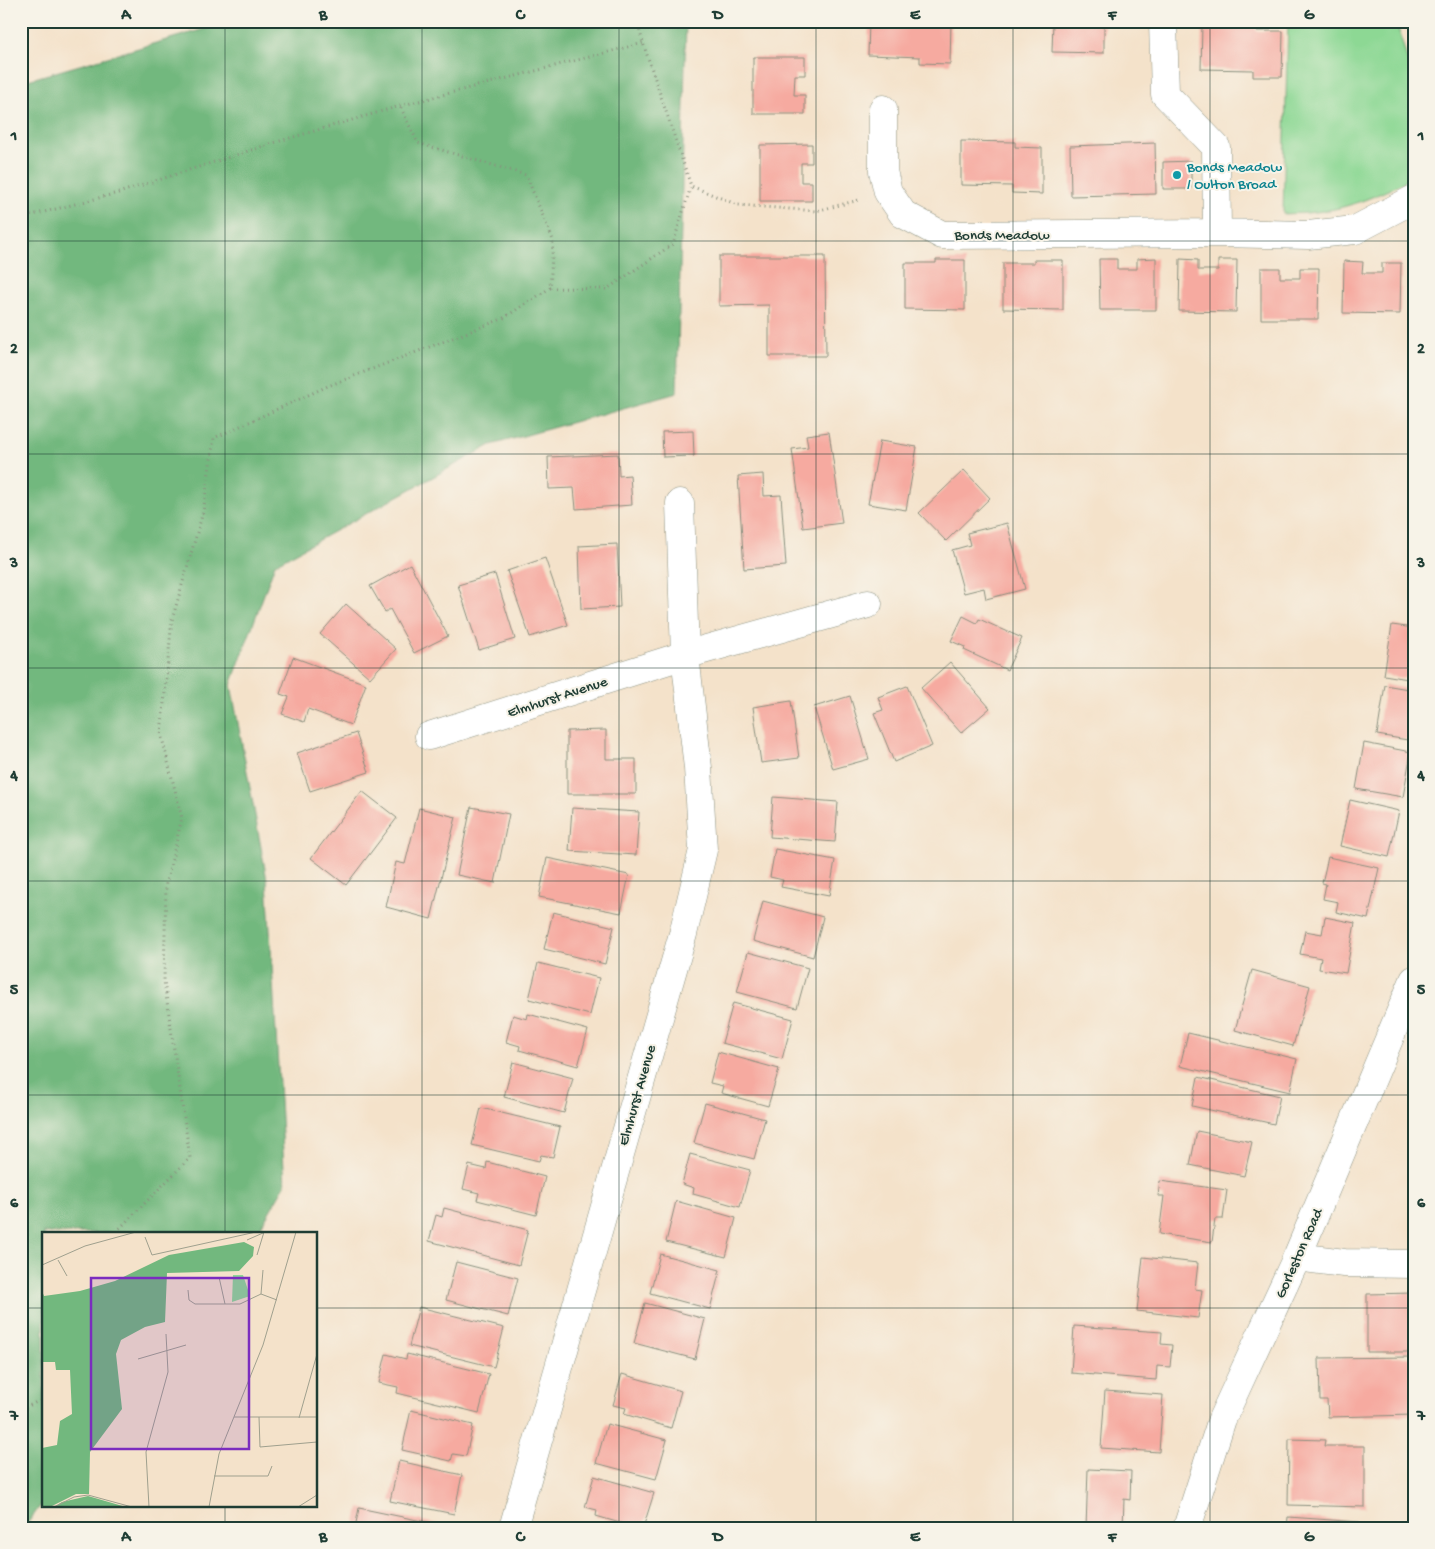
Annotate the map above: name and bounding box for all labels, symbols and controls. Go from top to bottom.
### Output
text: A [120,7,132,26]
text: B [318,7,328,26]
text: C [515,7,526,26]
text: D [711,7,724,26]
text: E [910,7,921,26]
text: F [1107,7,1118,26]
text: G [1304,7,1315,26]
text: 1 [10,128,17,147]
text: 1 [1417,128,1424,147]
place label: Bonds Meadow / Oulton Broad [1186,159,1282,194]
marker: Bonds Meadow / Oulton Broad [1171,169,1183,181]
street label: Bonds Meadow [953,227,1050,245]
text: 2 [10,341,18,360]
text: 2 [1417,341,1425,360]
text: 3 [9,555,18,574]
text: 3 [1416,555,1425,574]
street label: Elmhurst Avenue [505,673,610,723]
text: 4 [9,768,18,787]
text: 4 [1416,768,1425,787]
text: 5 [10,982,19,1001]
text: 5 [1417,982,1426,1001]
street label: Elmhurst Avenue [615,1043,661,1148]
text: 6 [10,1195,19,1214]
text: 6 [1417,1195,1426,1214]
street label: Gorleston Road [1272,1205,1328,1302]
inset map [42,1232,318,1506]
text: 7 [9,1408,19,1427]
text: 7 [1416,1408,1426,1427]
text: A [120,1529,132,1548]
text: B [318,1529,328,1548]
text: C [515,1529,526,1548]
text: D [711,1529,724,1548]
text: E [910,1529,921,1548]
text: F [1107,1529,1118,1548]
text: G [1304,1529,1315,1548]

